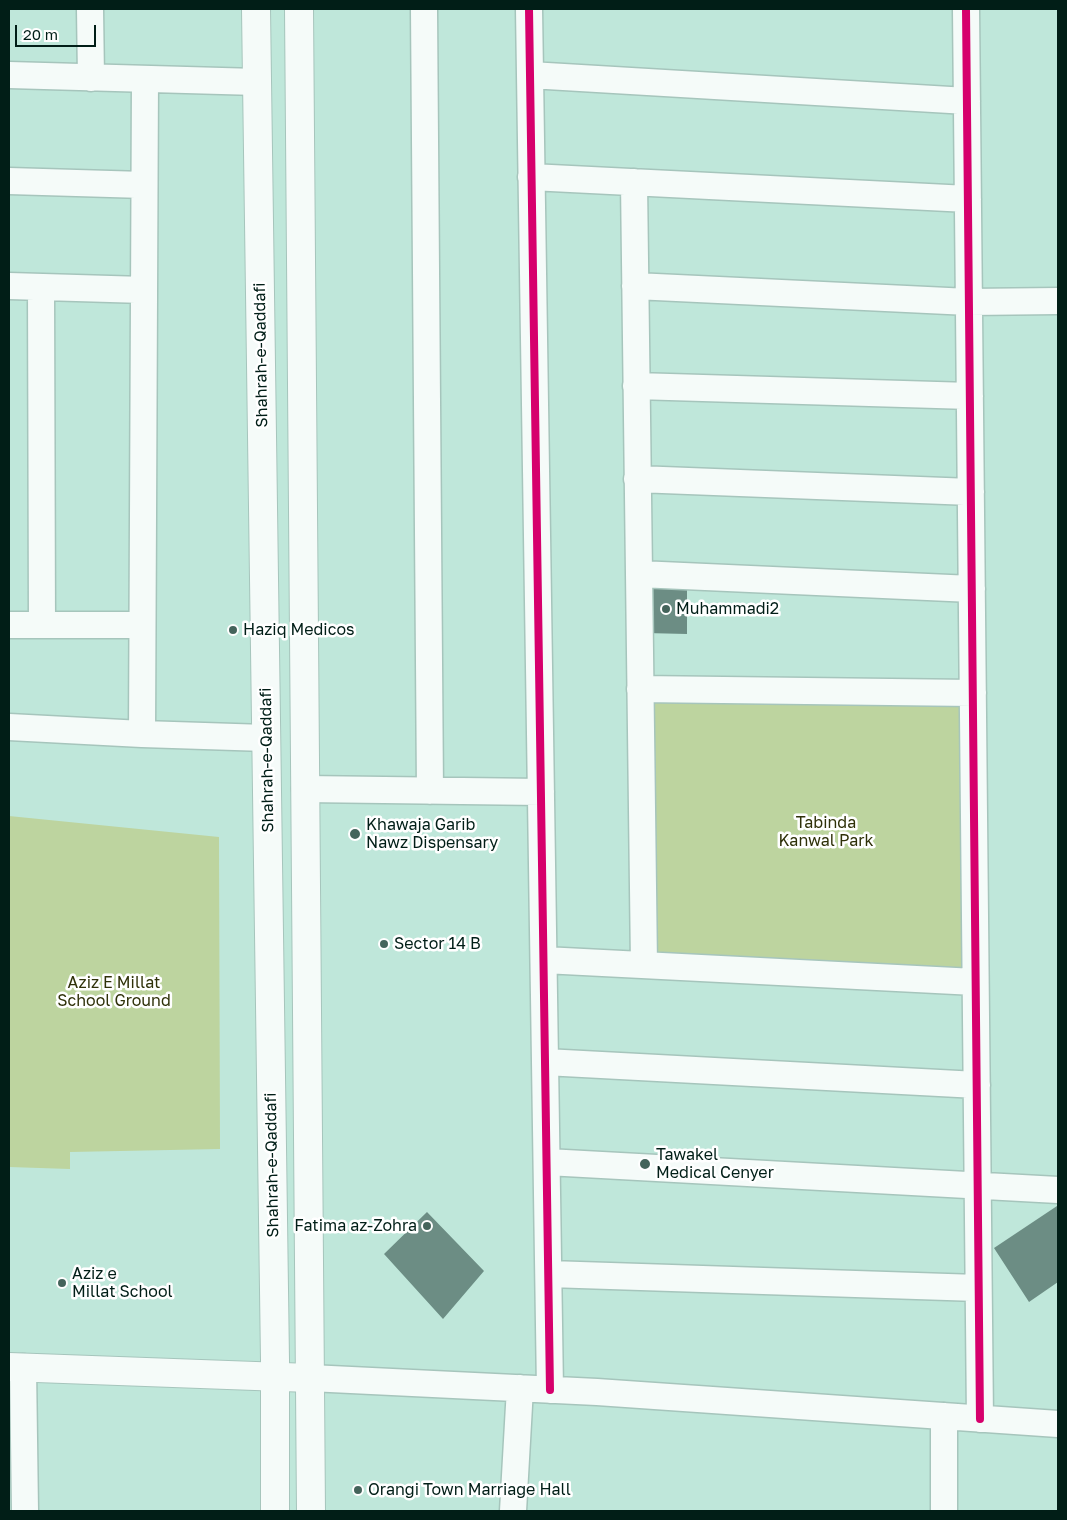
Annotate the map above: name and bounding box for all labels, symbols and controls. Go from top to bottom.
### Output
scale bar [18,15,99,47]
text: 20 m [23,25,58,43]
street label: Shahrah-e-Qaddafi [250,282,272,428]
place label: Muhammadi2 [676,599,779,619]
marker: Muhammadi2 [660,603,672,615]
place label: Haziq Medicos [243,620,354,640]
marker: Haziq Medicos [227,624,239,636]
street label: Shahrah-e-Qaddafi [256,687,278,833]
park label: Tabinda Kanwal Park [778,813,874,851]
place label: Khawaja Garib Nawz Dispensary [366,815,498,853]
marker: Khawaja Garib Nawz Dispensary [348,827,362,841]
place label: Sector 14 B [394,934,481,954]
marker: Sector 14 B [378,938,390,950]
park label: Aziz E Millat School Ground [57,973,171,1011]
street label: Shahrah-e-Qaddafi [261,1092,283,1238]
place label: Tawakel Medical Cenyer [656,1145,774,1183]
marker: Tawakel Medical Cenyer [638,1157,652,1171]
place label: Fatima az-Zohra [294,1216,417,1236]
marker: Fatima az-Zohra [421,1220,433,1232]
place label: Aziz e Millat School [72,1264,173,1302]
marker: Aziz e Millat School [56,1277,68,1289]
place label: Orangi Town Marriage Hall [368,1480,571,1500]
marker: Orangi Town Marriage Hall [352,1484,364,1496]

